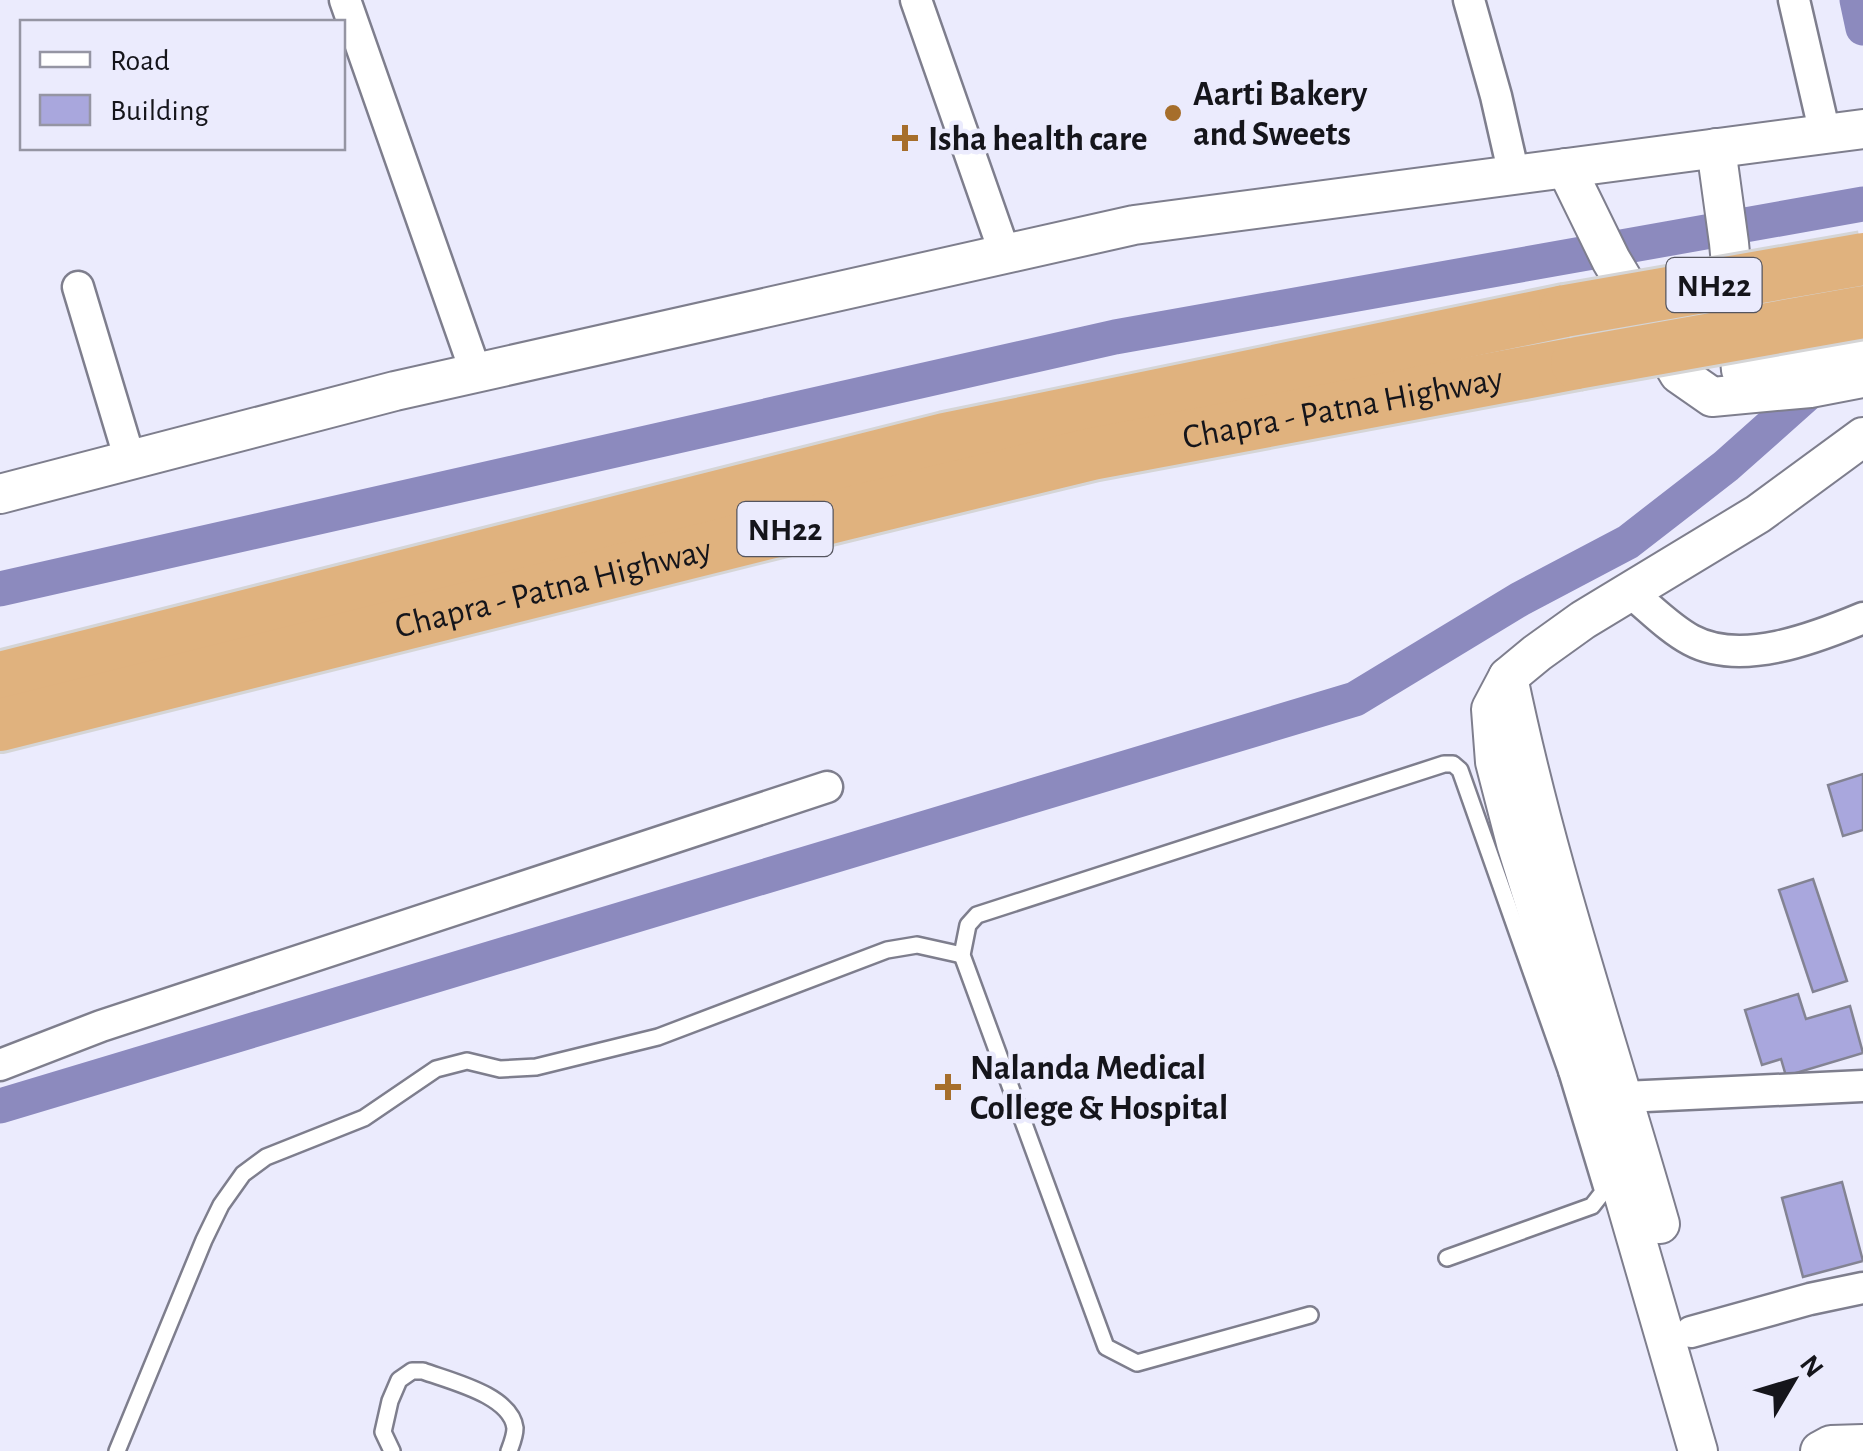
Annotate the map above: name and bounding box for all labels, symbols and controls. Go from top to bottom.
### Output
legend [20,20,345,150]
text: Road [110,46,170,76]
place label: Aarti Bakery and Sweets [1193,77,1368,152]
text: Building [110,96,209,126]
marker: Aarti Bakery and Sweets [1162,102,1184,124]
place label: Isha health care [928,122,1148,157]
marker: Isha health care [892,125,918,151]
road number: NH22 [1666,258,1762,312]
street label: Chapra - Patna Highway [1180,361,1506,456]
road number: NH22 [738,502,832,556]
street label: Chapra - Patna Highway [392,532,715,645]
place label: Nalanda Medical College & Hospital [970,1051,1228,1126]
marker: Nalanda Medical College & Hospital [935,1074,961,1100]
north arrow [1743,1331,1843,1431]
text: N [1794,1351,1828,1383]

